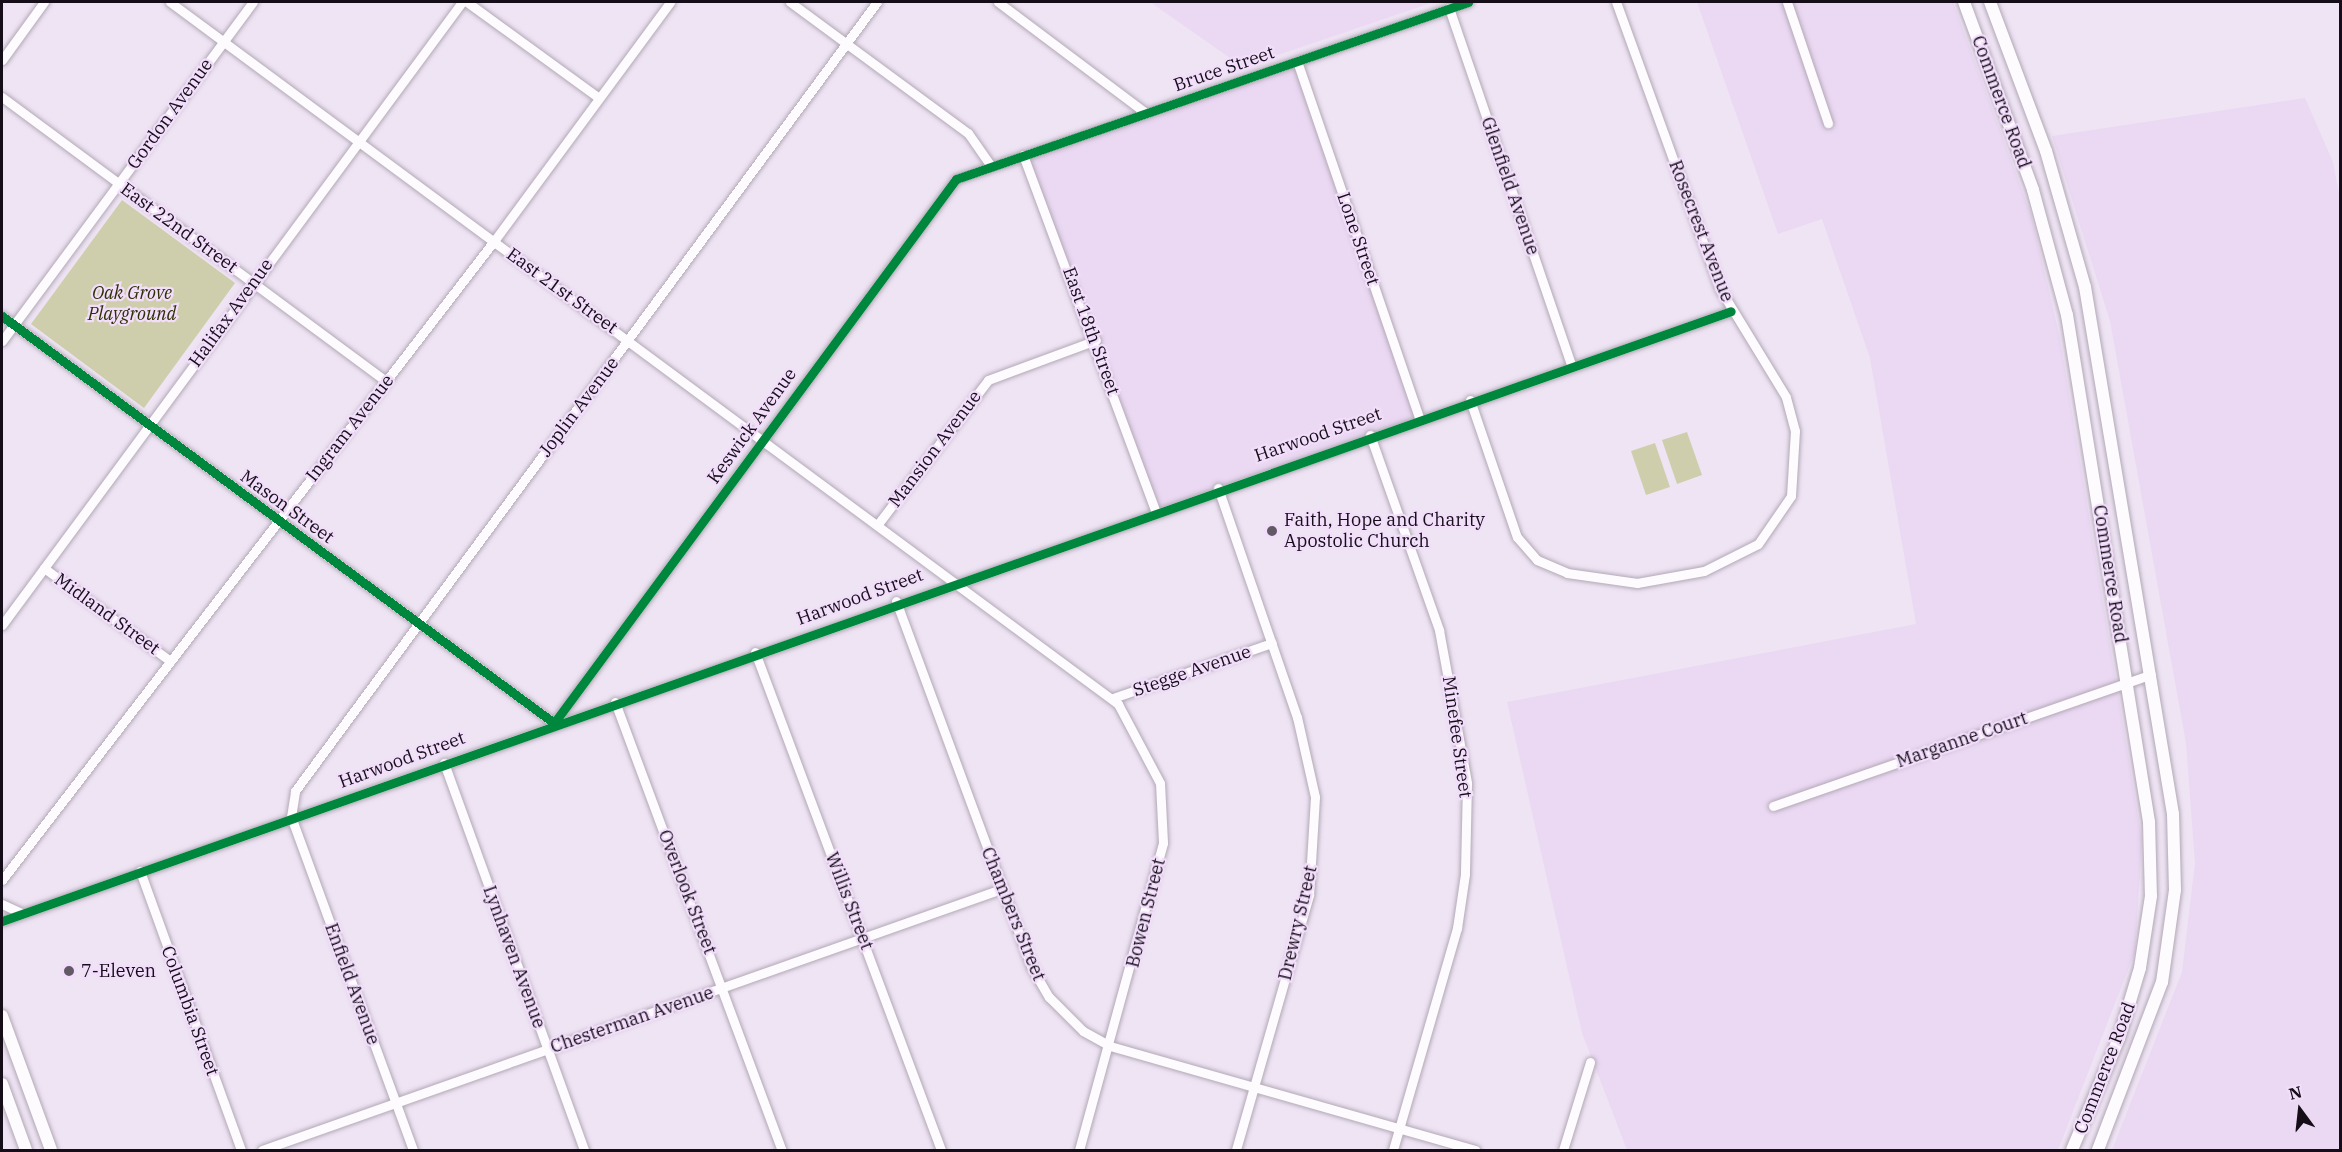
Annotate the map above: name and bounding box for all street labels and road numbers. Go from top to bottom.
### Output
street label: Commerce Road [1967,33,2035,171]
street label: Bruce Street [1171,42,1277,96]
street label: Gordon Avenue [123,55,217,173]
street label: Glenfield Avenue [1476,114,1544,258]
street label: Rosecrest Avenue [1664,157,1738,305]
street label: East 22nd Street [116,178,242,278]
street label: Lone Street [1332,190,1384,288]
street label: East 21st Street [502,243,622,339]
street label: Halifax Avenue [184,255,278,371]
street label: East 18th Street [1058,264,1124,398]
street label: Joplin Avenue [534,353,624,461]
street label: Keswick Avenue [703,364,801,488]
street label: Ingram Avenue [301,370,399,486]
street label: Mansion Avenue [884,386,986,512]
street label: Harwood Street [1252,403,1384,467]
street label: Mason Street [236,466,338,548]
street label: Commerce Road [2088,503,2132,645]
street label: Harwood Street [794,564,926,630]
street label: Midland Street [50,569,164,659]
street label: Stegge Avenue [1130,641,1254,701]
street label: Minefee Street [1438,675,1476,799]
street label: Marganne Court [1894,707,2030,773]
street label: Harwood Street [336,727,468,793]
street label: Overlook Street [653,827,721,957]
street label: Chambers Street [976,844,1050,984]
street label: Willis Street [820,849,878,953]
street label: Bowen Street [1122,856,1170,970]
street label: Drewry Street [1274,863,1322,983]
street label: Lynhaven Avenue [478,883,550,1031]
street label: Enfield Avenue [320,920,384,1048]
street label: Columbia Street [157,943,223,1079]
street label: Chesterman Avenue [548,982,716,1058]
street label: Commerce Road [2070,999,2140,1137]

